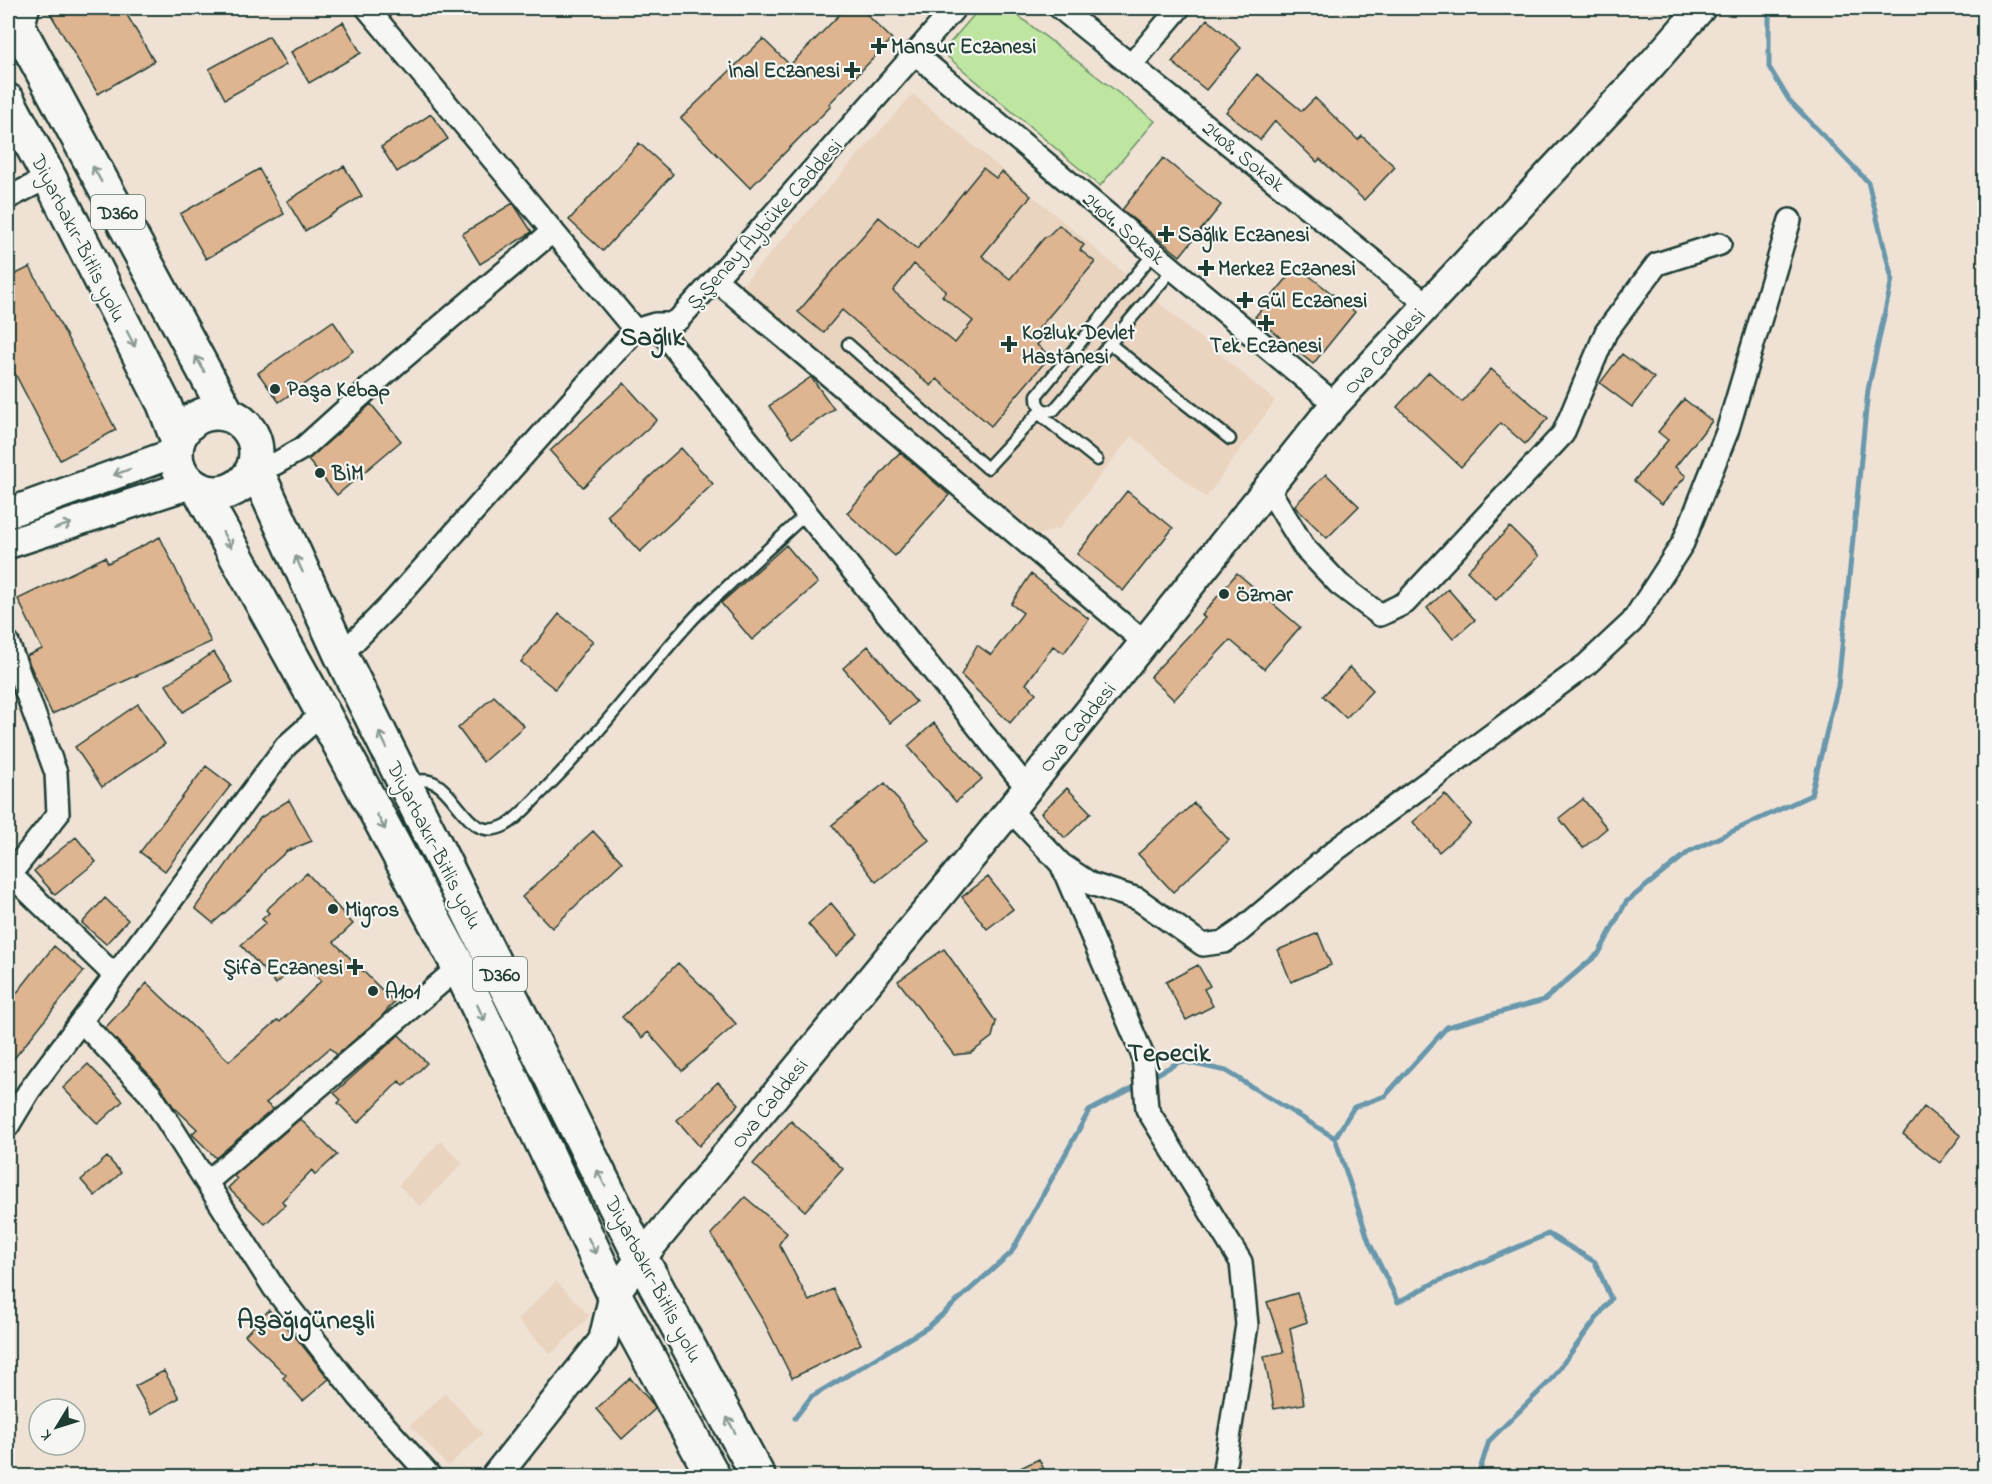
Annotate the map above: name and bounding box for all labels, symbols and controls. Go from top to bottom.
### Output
place label: Mansur Eczanesi [891,33,1036,63]
marker: Mansur Eczanesi [872,39,886,53]
place label: İnal Eczanesi [728,57,840,87]
marker: İnal Eczanesi [845,63,859,77]
street label: 2408. Sokak [1195,115,1291,201]
street label: Ş.Şenay Aybüke Caddesi [680,133,852,319]
street label: Diyarbakır-Bitlis yolu [20,149,133,329]
one-way arrow [91,166,103,183]
street label: 2404. Sokak [1075,186,1171,274]
road number: D360 [91,195,145,229]
place label: Sağlık Eczanesi [1178,221,1310,253]
marker: Sağlık Eczanesi [1159,227,1173,241]
place label: Merkez Eczanesi [1218,255,1356,285]
marker: Merkez Eczanesi [1199,261,1213,275]
place label: Gül Eczanesi [1257,287,1368,317]
marker: Gül Eczanesi [1238,293,1252,307]
street label: Ova Caddesi [1337,302,1434,402]
marker: Tek Eczanesi [1259,316,1273,330]
district label: Sağlık [620,319,685,359]
place label: Kozluk Devlet Hastanesi [1022,319,1136,373]
one-way arrow [125,330,137,347]
place label: Tek Eczanesi [1210,332,1322,362]
marker: Kozluk Devlet Hastanesi [1000,335,1018,353]
one-way arrow [194,355,206,372]
place label: Paşa Kebap [287,376,390,406]
marker: Paşa Kebap [268,382,282,396]
place label: BİM [331,460,364,490]
marker: BİM [313,466,327,480]
one-way arrow [113,467,132,478]
one-way arrow [53,520,72,531]
one-way arrow [221,531,233,548]
one-way arrow [293,555,304,573]
place label: Özmar [1236,581,1293,611]
marker: Özmar [1217,587,1231,601]
street label: Ova Caddesi [1033,677,1124,780]
one-way arrow [377,732,388,750]
street label: Diyarbakır-Bitlis yolu [376,756,489,936]
one-way arrow [375,813,387,830]
place label: Migros [345,896,399,928]
marker: Migros [326,902,340,916]
place label: Şifa Eczanesi [223,954,343,984]
road number: D360 [473,957,527,991]
marker: Şifa Eczanesi [348,960,362,974]
place label: A101 [385,978,421,1008]
marker: A101 [366,984,380,998]
one-way arrow [475,1004,487,1022]
district label: Tepecik [1127,1035,1212,1074]
street label: Ova Caddesi [725,1053,816,1156]
one-way arrow [595,1169,607,1187]
street label: Diyarbakır-Bitlis yolu [593,1190,709,1370]
one-way arrow [586,1237,598,1255]
district label: Aşağıgüneşli [237,1302,375,1342]
north arrow [27,1397,87,1457]
one-way arrow [724,1416,736,1434]
text: K [34,1424,59,1445]

